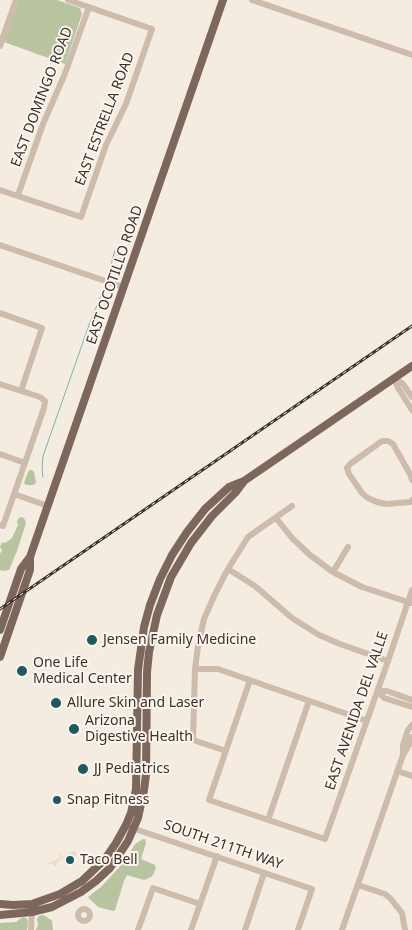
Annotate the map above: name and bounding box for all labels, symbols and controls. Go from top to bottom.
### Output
street label: EAST DOMINGO ROAD [8,25,76,169]
street label: EAST ESTRELLA ROAD [72,50,138,188]
street label: EAST OCOTILLO ROAD [83,203,147,347]
street label: EAST AVENIDA DEL VALLE [322,630,392,792]
place label: Jensen Family Medicine [103,632,256,648]
marker: Jensen Family Medicine [85,633,99,647]
place label: One Life Medical Center [33,655,132,688]
marker: One Life Medical Center [15,664,29,678]
place label: Allure Skin and Laser [67,695,204,711]
marker: Allure Skin and Laser [49,696,63,710]
place label: Arizona Digestive Health [85,713,193,746]
marker: Arizona Digestive Health [67,722,81,736]
place label: JJ Pediatrics [94,761,170,777]
marker: JJ Pediatrics [76,762,90,776]
place label: Snap Fitness [67,792,149,808]
marker: Snap Fitness [51,794,63,806]
street label: SOUTH 211TH WAY [161,817,285,873]
place label: Taco Bell [80,852,138,868]
marker: Taco Bell [64,854,76,866]

